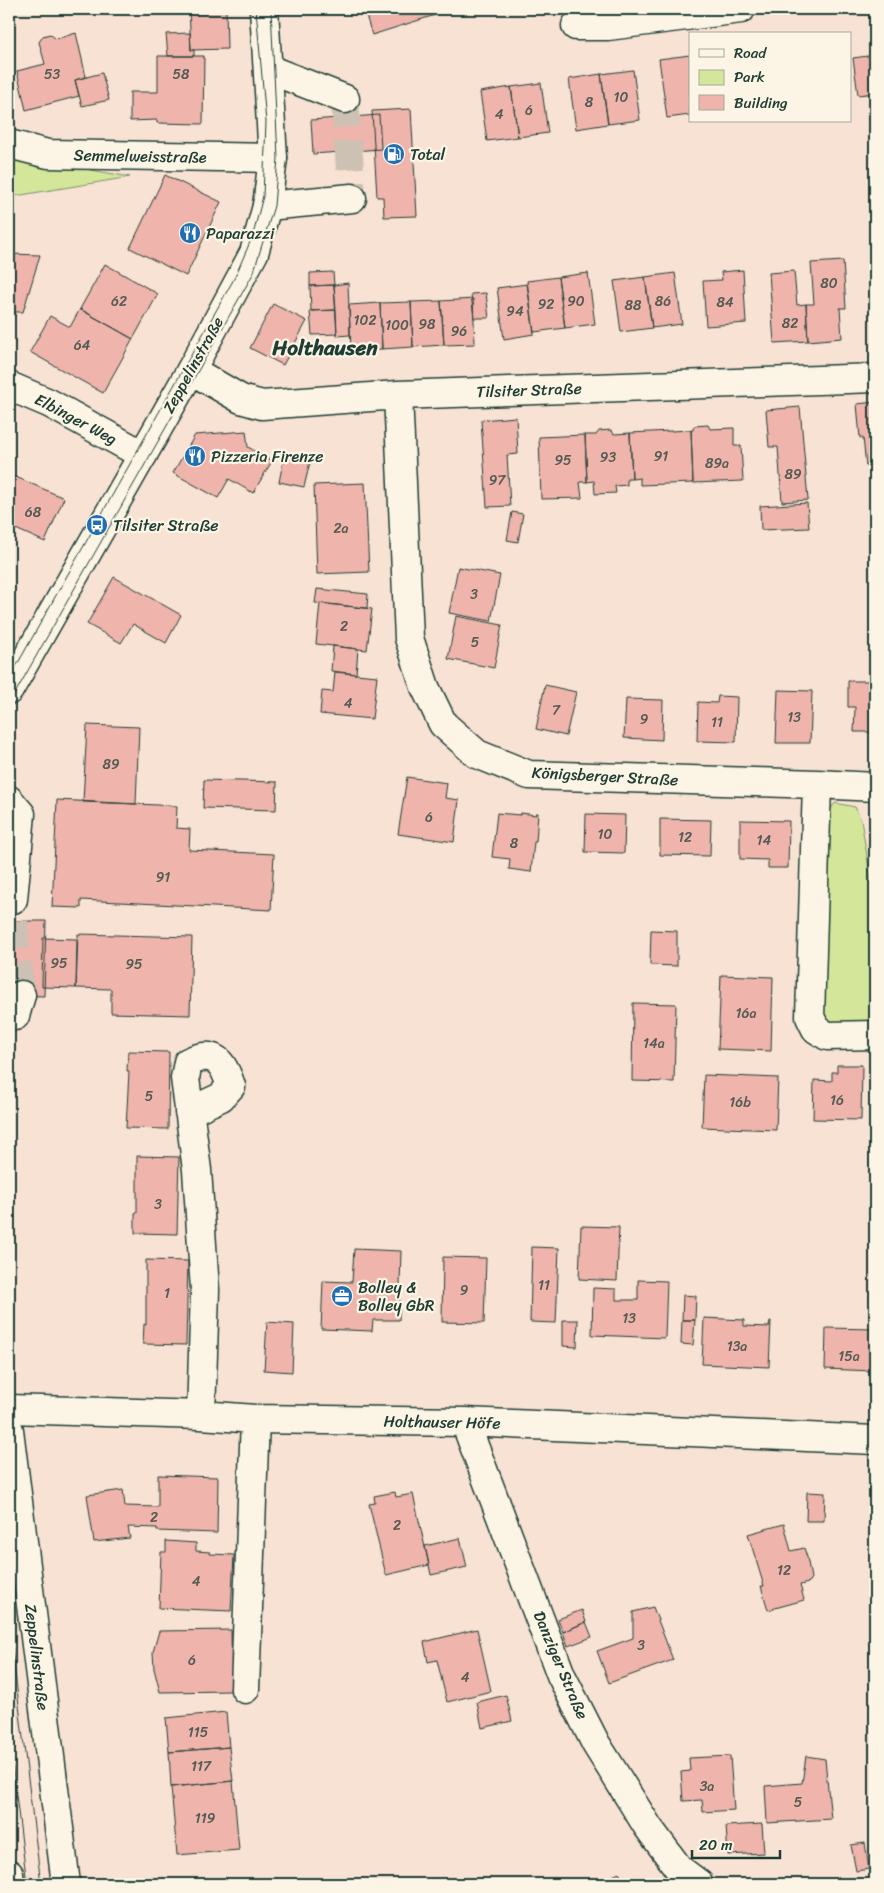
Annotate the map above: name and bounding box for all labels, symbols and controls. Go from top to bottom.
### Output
legend [689,32,852,122]
text: Road [734,40,767,66]
house number: 53 [44,62,60,87]
house number: 58 [173,62,190,87]
text: Park [734,64,765,90]
house number: 10 [614,85,629,110]
house number: 8 [585,90,594,115]
text: Building [734,90,788,116]
house number: 6 [525,98,533,123]
house number: 4 [495,102,504,127]
street label: Semmelweisstraße [73,140,207,172]
place label: Total [410,140,446,169]
fuel station icon: Total [382,142,406,166]
place label: Paparazzi [206,219,275,248]
restaurant icon: Paparazzi [178,221,202,245]
house number: 80 [820,271,838,296]
house number: 62 [111,289,127,314]
house number: 90 [567,289,585,314]
house number: 86 [655,289,671,314]
house number: 84 [716,290,734,315]
house number: 92 [538,292,554,317]
house number: 88 [625,293,642,318]
house number: 94 [506,299,524,324]
house number: 102 [354,308,376,333]
street label: Zeppelinstraße [154,311,232,419]
house number: 82 [782,311,798,336]
house number: 98 [418,312,436,337]
house number: 100 [385,313,409,338]
house number: 96 [451,319,467,344]
district label: Holthausen [271,329,378,367]
house number: 64 [74,333,91,358]
street label: Tilsiter Straße [476,374,582,406]
street label: Elbinger Weg [29,385,123,453]
place label: Pizzeria Firenze [211,442,324,471]
restaurant icon: Pizzeria Firenze [183,444,207,468]
house number: 91 [654,444,668,469]
house number: 93 [600,445,616,470]
house number: 95 [554,448,572,473]
house number: 89a [705,451,729,476]
house number: 89 [784,462,802,487]
house number: 97 [489,468,506,493]
house number: 68 [25,500,42,525]
place label: Tilsiter Straße [113,511,218,540]
bus stop icon: Tilsiter Straße [85,513,109,537]
house number: 2a [333,516,349,541]
house number: 3 [470,582,478,607]
house number: 2 [340,614,348,639]
house number: 5 [471,630,480,655]
house number: 4 [344,691,353,716]
house number: 7 [552,698,561,723]
house number: 13 [787,705,801,730]
house number: 9 [640,707,649,732]
house number: 11 [711,710,723,735]
house number: 89 [102,752,120,777]
street label: Königsberger Straße [531,758,679,794]
house number: 6 [425,805,433,830]
house number: 10 [598,822,613,847]
house number: 12 [678,825,692,850]
house number: 14 [757,828,772,853]
house number: 8 [510,831,519,856]
house number: 91 [156,865,170,890]
house number: 95 [50,951,68,976]
house number: 95 [125,952,143,977]
house number: 16a [736,1001,757,1026]
house number: 14a [643,1031,665,1056]
house number: 5 [145,1084,154,1109]
house number: 16 [830,1088,844,1113]
house number: 16b [729,1090,751,1115]
house number: 3 [154,1192,162,1217]
place label: Bolley & Bolley GbR [358,1273,435,1320]
house number: 11 [538,1273,550,1298]
house number: 9 [460,1278,469,1303]
house number: 1 [164,1281,170,1306]
office icon: Bolley & Bolley GbR [330,1284,354,1308]
house number: 13 [622,1306,636,1331]
house number: 13a [727,1334,747,1359]
house number: 15a [838,1344,860,1369]
street label: Holthauser Höfe [383,1406,501,1438]
house number: 2 [150,1505,158,1530]
house number: 2 [393,1513,401,1538]
house number: 12 [777,1558,791,1583]
house number: 4 [192,1569,201,1594]
street label: Zeppelinstraße [16,1602,58,1712]
street label: Danziger Straße [525,1606,597,1724]
house number: 3 [637,1633,645,1658]
house number: 6 [188,1648,196,1673]
house number: 4 [461,1665,470,1690]
house number: 115 [188,1720,209,1745]
house number: 117 [191,1754,212,1779]
house number: 3a [700,1774,714,1799]
house number: 5 [794,1790,803,1815]
house number: 119 [195,1806,216,1831]
scale bar [692,1828,779,1860]
text: 20 m [699,1832,733,1858]

